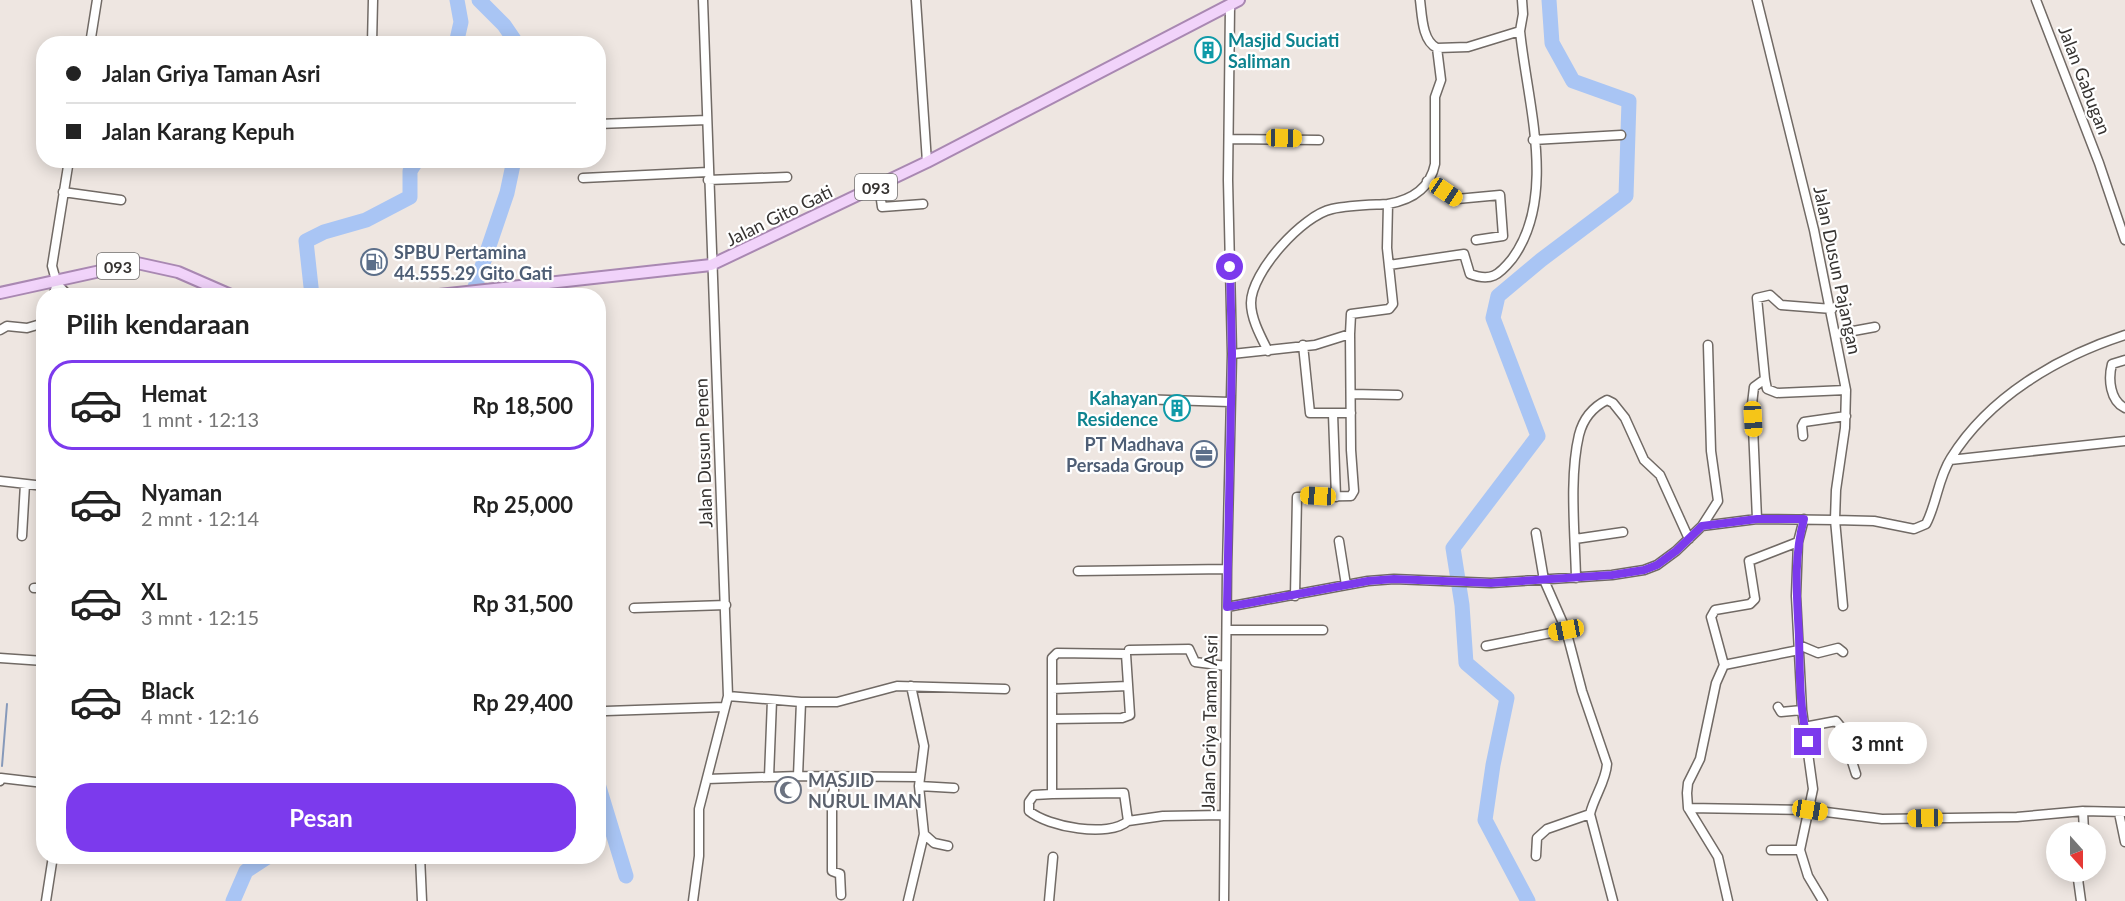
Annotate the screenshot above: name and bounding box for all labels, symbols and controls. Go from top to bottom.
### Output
street label: Jalan Gabugan [2054,23,2116,137]
place label: Masjid Suciati Saliman [1228,29,1339,72]
building icon: Masjid Suciati Saliman [1193,35,1223,65]
text: Jalan Griya Taman Asri [102,60,321,87]
text: Jalan Karang Kepuh [102,118,295,145]
car [1266,129,1302,147]
road number: 093 [855,174,897,200]
car [1426,174,1466,210]
street label: Jalan Gito Gati [722,180,836,250]
street label: Jalan Dusun Pajangan [1809,184,1867,356]
place label: SPBU Pertamina 44.555.29 Gito Gati [394,241,553,284]
fuel station icon: SPBU Pertamina 44.555.29 Gito Gati [359,247,389,277]
road number: 093 [97,253,139,279]
route start [1216,253,1243,280]
text: Pilih kendaraan [66,307,250,340]
icon: car [69,378,123,432]
street label: Jalan Dusun Penen [689,378,717,528]
text: Hemat [141,380,207,407]
place label: Kahayan Residence [1077,387,1158,430]
text: Rp 18,500 [472,392,573,419]
building icon: Kahayan Residence [1162,393,1192,423]
car [1743,401,1763,437]
text: 1 mnt · 12:13 [141,407,259,431]
place label: PT Madhava Persada Group [1066,433,1184,476]
office icon: PT Madhava Persada Group [1189,439,1219,469]
icon: car [69,477,123,531]
text: Nyaman [141,479,222,506]
car [1300,486,1336,506]
text: Rp 25,000 [472,491,573,518]
text: 2 mnt · 12:14 [141,506,259,530]
icon: car [69,576,123,630]
text: XL [141,578,167,605]
text: Rp 31,500 [472,590,573,617]
text: 3 mnt · 12:15 [141,605,259,629]
car [1547,618,1585,642]
street label: Jalan Griya Taman Asri [1196,635,1222,811]
icon: car [69,675,123,729]
text: Black [141,677,194,704]
text: Rp 29,400 [472,689,573,716]
text: 4 mnt · 12:16 [141,704,259,728]
callout: 3 mnt [1829,721,1928,763]
route end [1794,728,1821,755]
text: 3 mnt [1852,731,1903,755]
place label: MASJID NURUL IMAN [808,769,922,812]
mosque icon: MASJID NURUL IMAN [773,775,803,805]
button: Pesan [66,783,576,852]
car [1791,798,1829,822]
car [1907,809,1943,827]
north arrow [2046,822,2106,882]
map controls [2046,822,2106,882]

